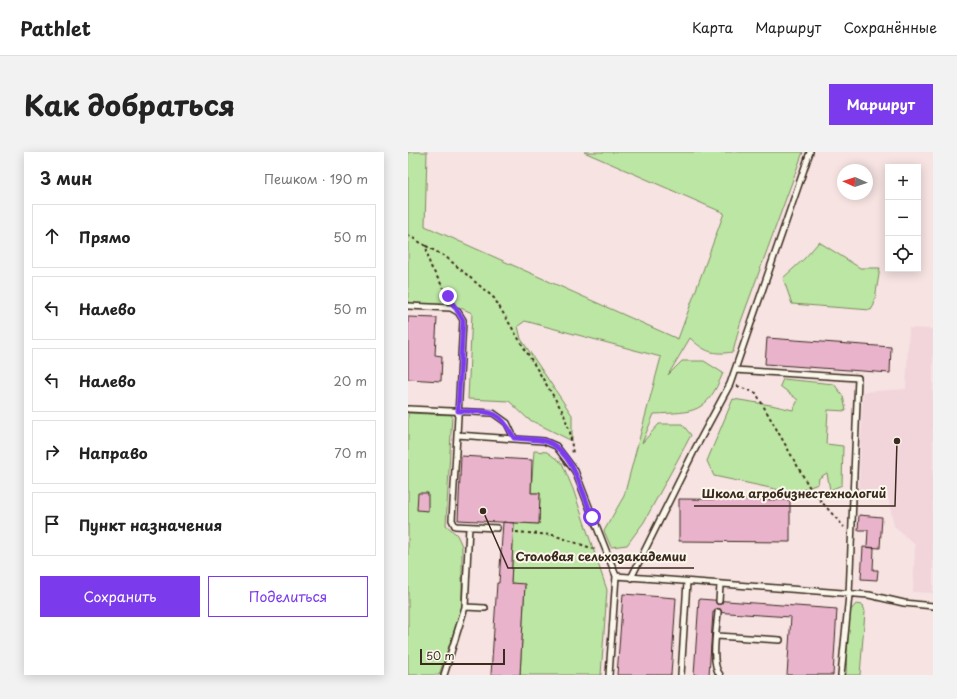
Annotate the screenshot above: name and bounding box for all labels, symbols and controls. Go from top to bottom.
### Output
text: Pathlet [20,14,91,42]
text: Карта [692,17,733,38]
text: Маршрут [755,17,821,38]
text: Сохранённые [843,17,937,38]
text: Как добраться [24,83,235,126]
button: Маршрут [829,84,933,125]
north arrow [837,164,873,200]
map controls [885,164,921,272]
button: + [885,164,921,200]
text: 3 мин [40,165,92,191]
text: Пешком · 190 m [264,169,368,188]
button: − [885,200,921,236]
icon: ahead [41,225,63,247]
text: Прямо [79,225,130,248]
text: 50 m [333,227,367,246]
button: locate [885,236,921,272]
route end [439,287,457,305]
icon: left [41,297,63,319]
text: Налево [79,297,136,320]
text: 50 m [333,299,367,318]
icon: left [41,369,63,391]
text: Налево [79,369,136,392]
text: 20 m [333,371,367,390]
icon: right [41,441,63,463]
text: Направо [79,441,148,464]
text: 70 m [334,443,367,462]
callout: Школа агробизнестехнологий [694,482,895,506]
text: Школа агробизнестехнологий [702,484,886,502]
route start [583,508,601,526]
icon: arrive [41,513,63,535]
text: Пункт назначения [79,513,222,536]
callout: Столовая сельхозакадемии [508,544,694,568]
text: Столовая сельхозакадемии [515,547,687,565]
button: Сохранить [40,576,200,617]
button: Поделиться [208,576,368,617]
scale bar [420,647,505,666]
text: 50 m [426,647,455,664]

